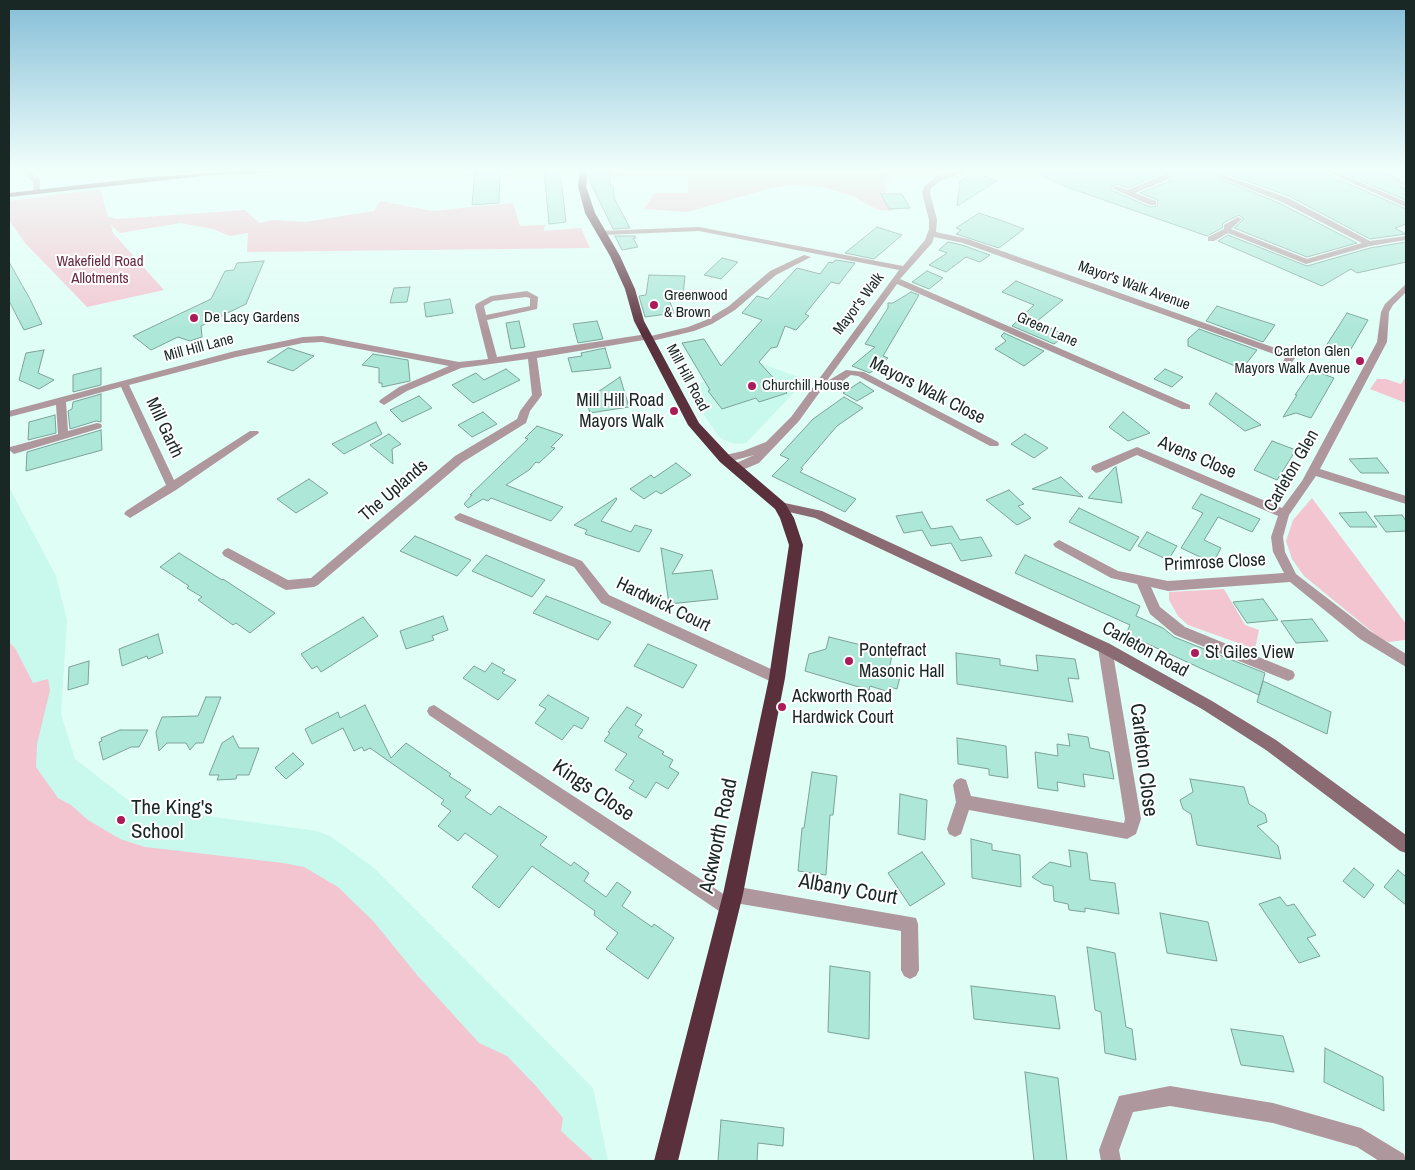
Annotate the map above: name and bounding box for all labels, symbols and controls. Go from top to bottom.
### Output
park label: Wakefield Road Allotments [56,253,144,288]
street label: Mayor's Walk Avenue [1076,257,1192,315]
street label: Mayor's Walk [830,269,888,339]
place label: Greenwood & Brown [664,287,728,322]
marker: Greenwood & Brown [648,299,660,311]
place label: De Lacy Gardens [204,309,300,327]
street label: Green Lane [1014,309,1080,351]
marker: De Lacy Gardens [188,312,200,324]
street label: Mill Hill Lane [162,330,236,366]
street label: Mill Hill Road [662,341,712,415]
place label: Carleton Glen Mayors Walk Avenue [1234,343,1350,378]
street label: Mayors Walk Close [866,353,988,429]
marker: Carleton Glen Mayors Walk Avenue [1354,355,1366,367]
place label: Churchill House [762,377,849,395]
marker: Churchill House [746,380,758,392]
place label: Mill Hill Road Mayors Walk [576,390,664,432]
street label: Mill Garth [141,394,187,462]
marker: Mill Hill Road Mayors Walk [668,405,680,417]
street label: Carleton Glen [1260,426,1324,516]
street label: Avens Close [1155,432,1239,484]
street label: The Uplands [355,455,433,527]
street label: Primrose Close [1164,550,1266,576]
street label: Hardwick Court [613,573,713,637]
street label: Carleton Road [1098,617,1192,683]
place label: Pontefract Masonic Hall [859,640,944,682]
place label: St Giles View [1205,642,1294,664]
marker: St Giles View [1189,647,1201,659]
marker: Pontefract Masonic Hall [843,655,855,667]
place label: Ackworth Road Hardwick Court [792,686,894,729]
marker: Ackworth Road Hardwick Court [776,701,788,713]
street label: Carleton Close [1124,702,1162,818]
street label: Kings Close [547,755,639,827]
street label: Ackworth Road [695,776,743,896]
place label: The King's School [131,795,213,845]
marker: The King's School [115,814,127,826]
street label: Albany Court [797,869,899,911]

